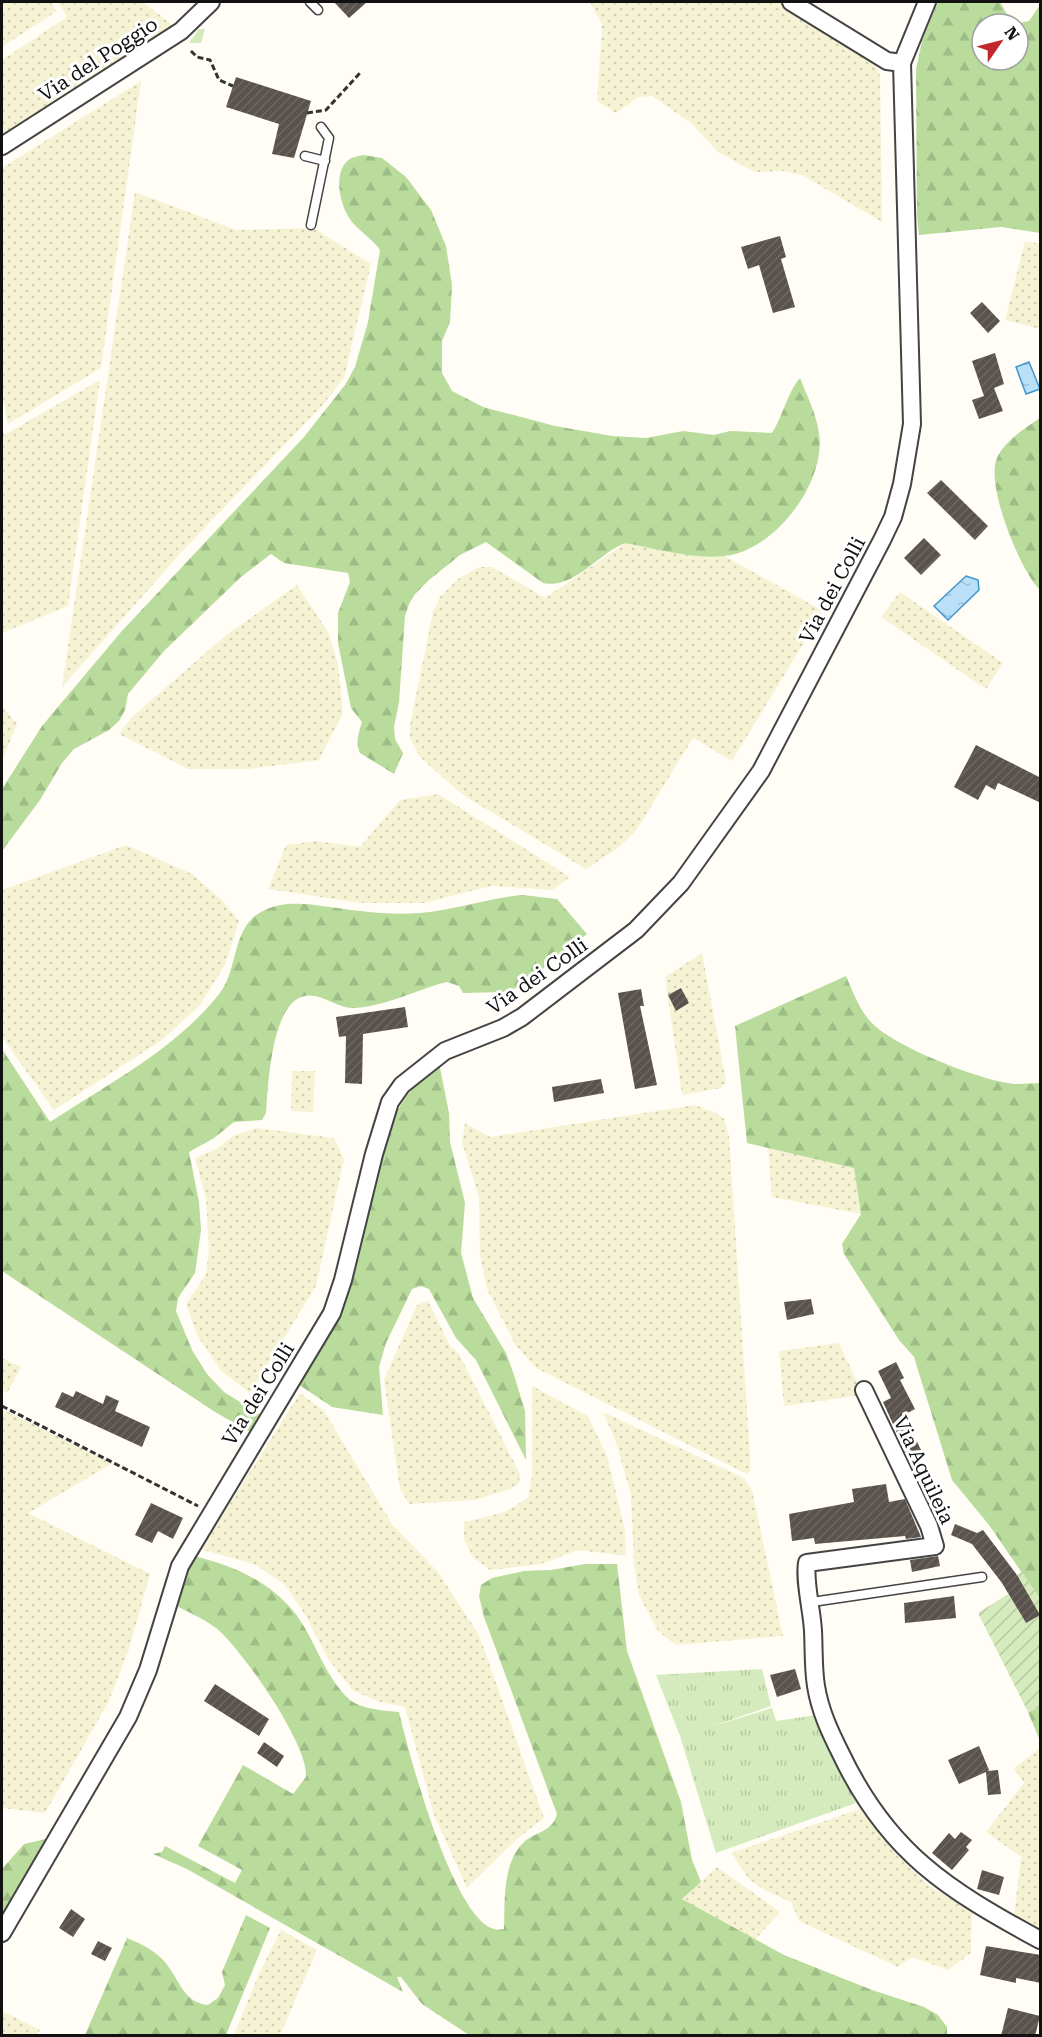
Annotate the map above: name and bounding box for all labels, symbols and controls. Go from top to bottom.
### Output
street label: Via del Poggio [34,12,162,106]
north arrow [970,12,1030,72]
text: N [1001,23,1023,44]
street label: Via dei Colli [794,533,870,647]
street label: Via dei Colli [482,933,592,1019]
street label: Via dei Colli [217,1338,299,1450]
street label: Via Aquileia [889,1412,959,1528]

